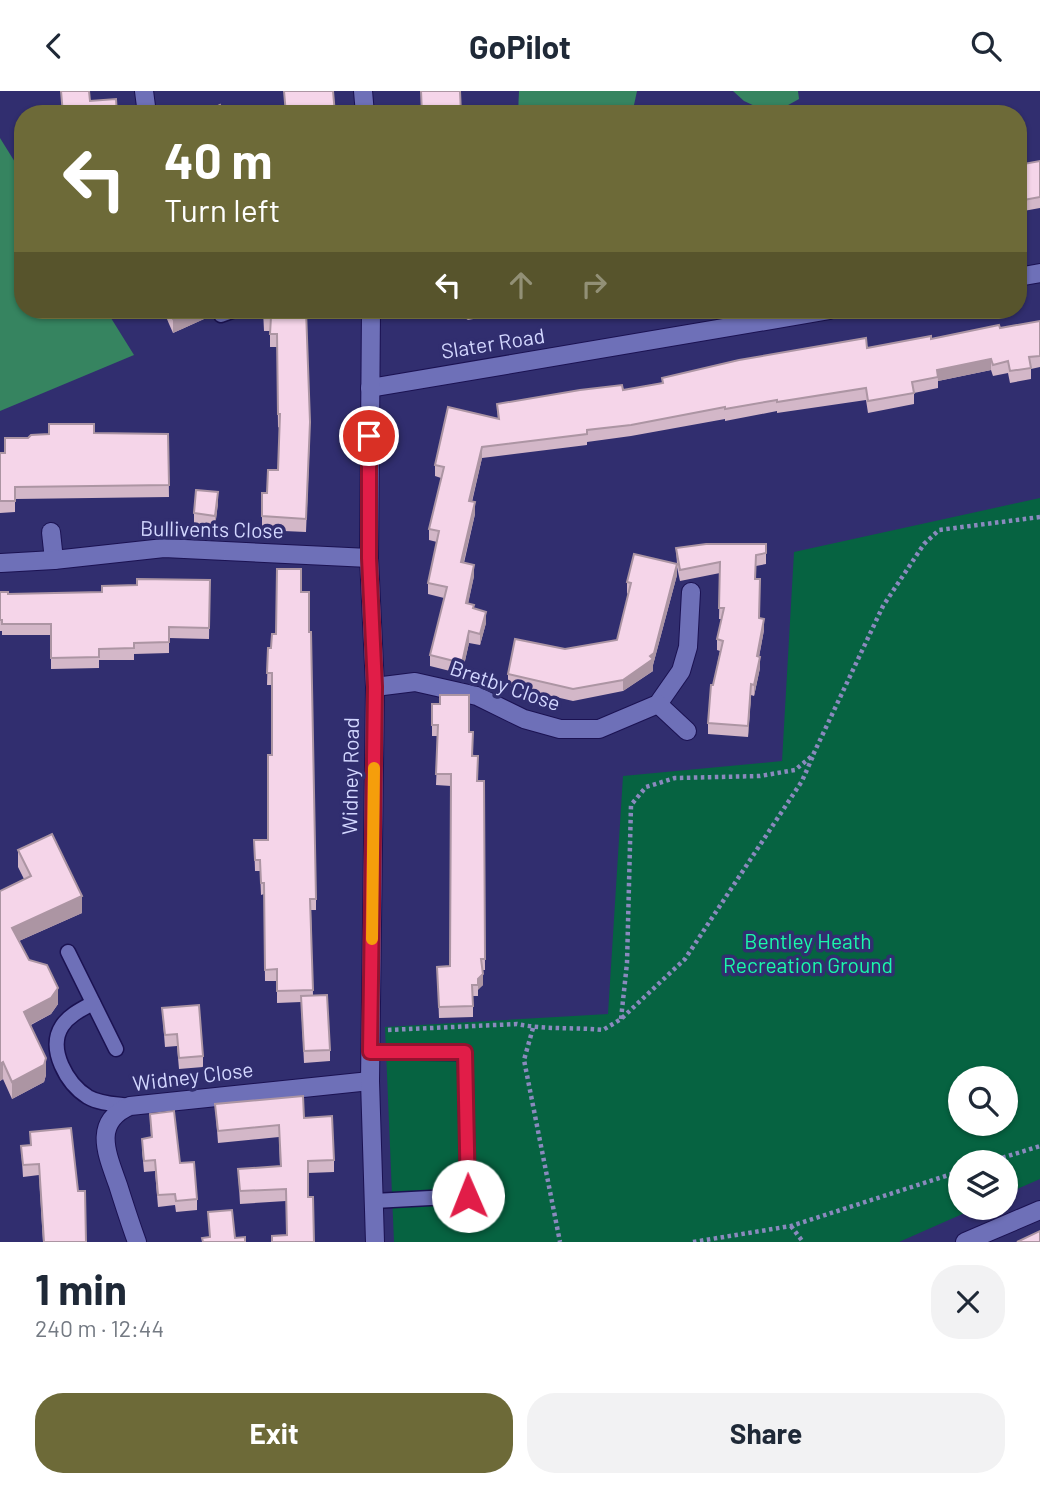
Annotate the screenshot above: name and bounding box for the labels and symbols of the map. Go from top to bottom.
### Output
street label: Slater Road [439,322,546,363]
pin [339,406,399,466]
street label: Bullivents Close [140,515,284,542]
street label: Bretby Close [447,654,564,715]
street label: Widney Road [336,717,363,835]
park label: Bentley Heath Recreation Ground [723,928,893,977]
street label: Widney Close [131,1056,255,1095]
position arrow [431,1159,505,1233]

